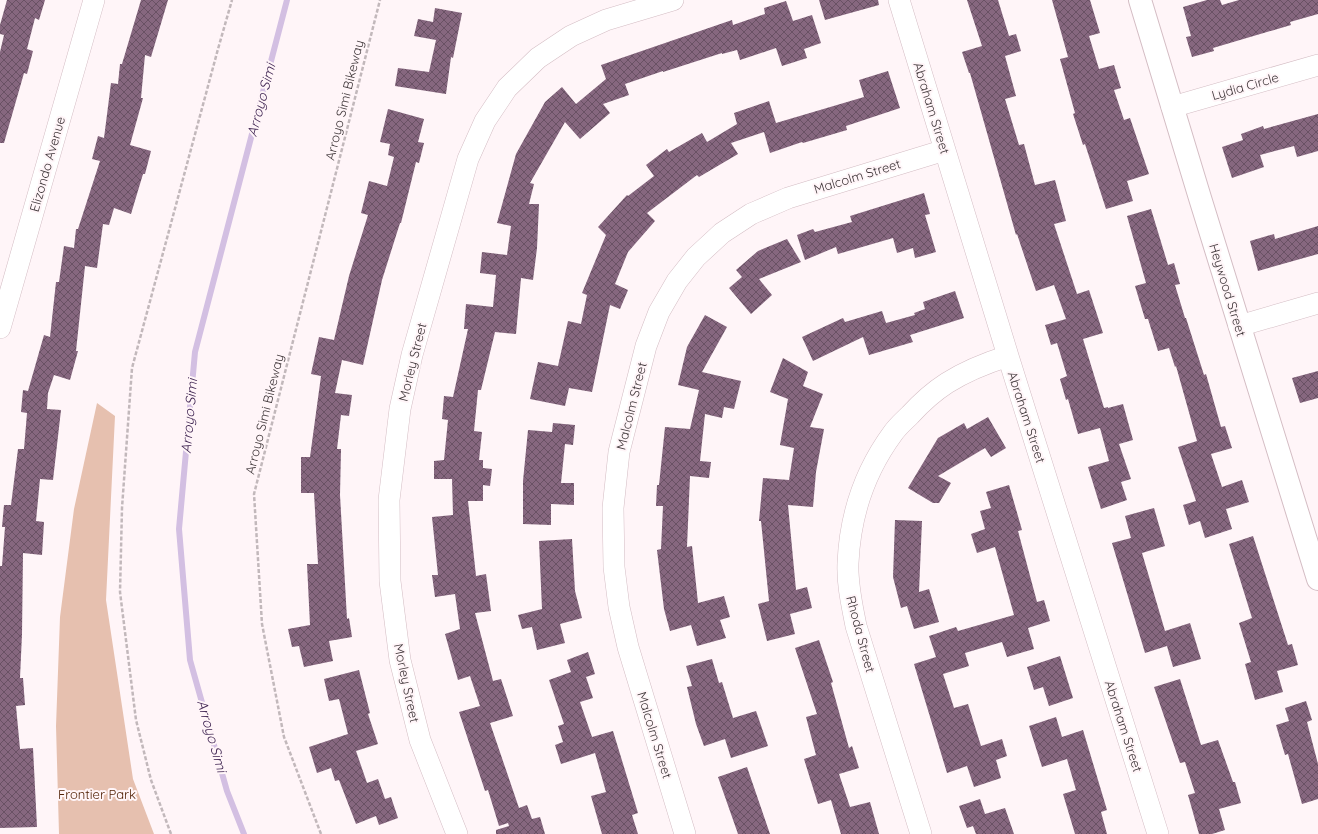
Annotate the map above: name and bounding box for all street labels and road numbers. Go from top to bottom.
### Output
street label: Arroyo Simi Bikeway [321,38,367,162]
street label: Abraham Street [910,60,954,156]
street label: Lydia Circle [1210,69,1280,103]
street label: Elizondo Avenue [26,115,68,213]
street label: Malcolm Street [812,155,902,197]
street label: Heywood Street [1206,242,1250,338]
street label: Morley Street [395,321,429,403]
street label: Arroyo Simi Bikeway [241,352,287,476]
street label: Malcolm Street [612,360,650,452]
street label: Abraham Street [1005,369,1049,465]
street label: Rhoda Street [843,594,879,674]
street label: Morley Street [391,642,423,724]
street label: Abraham Street [1102,678,1146,774]
street label: Malcolm Street [634,690,676,780]

